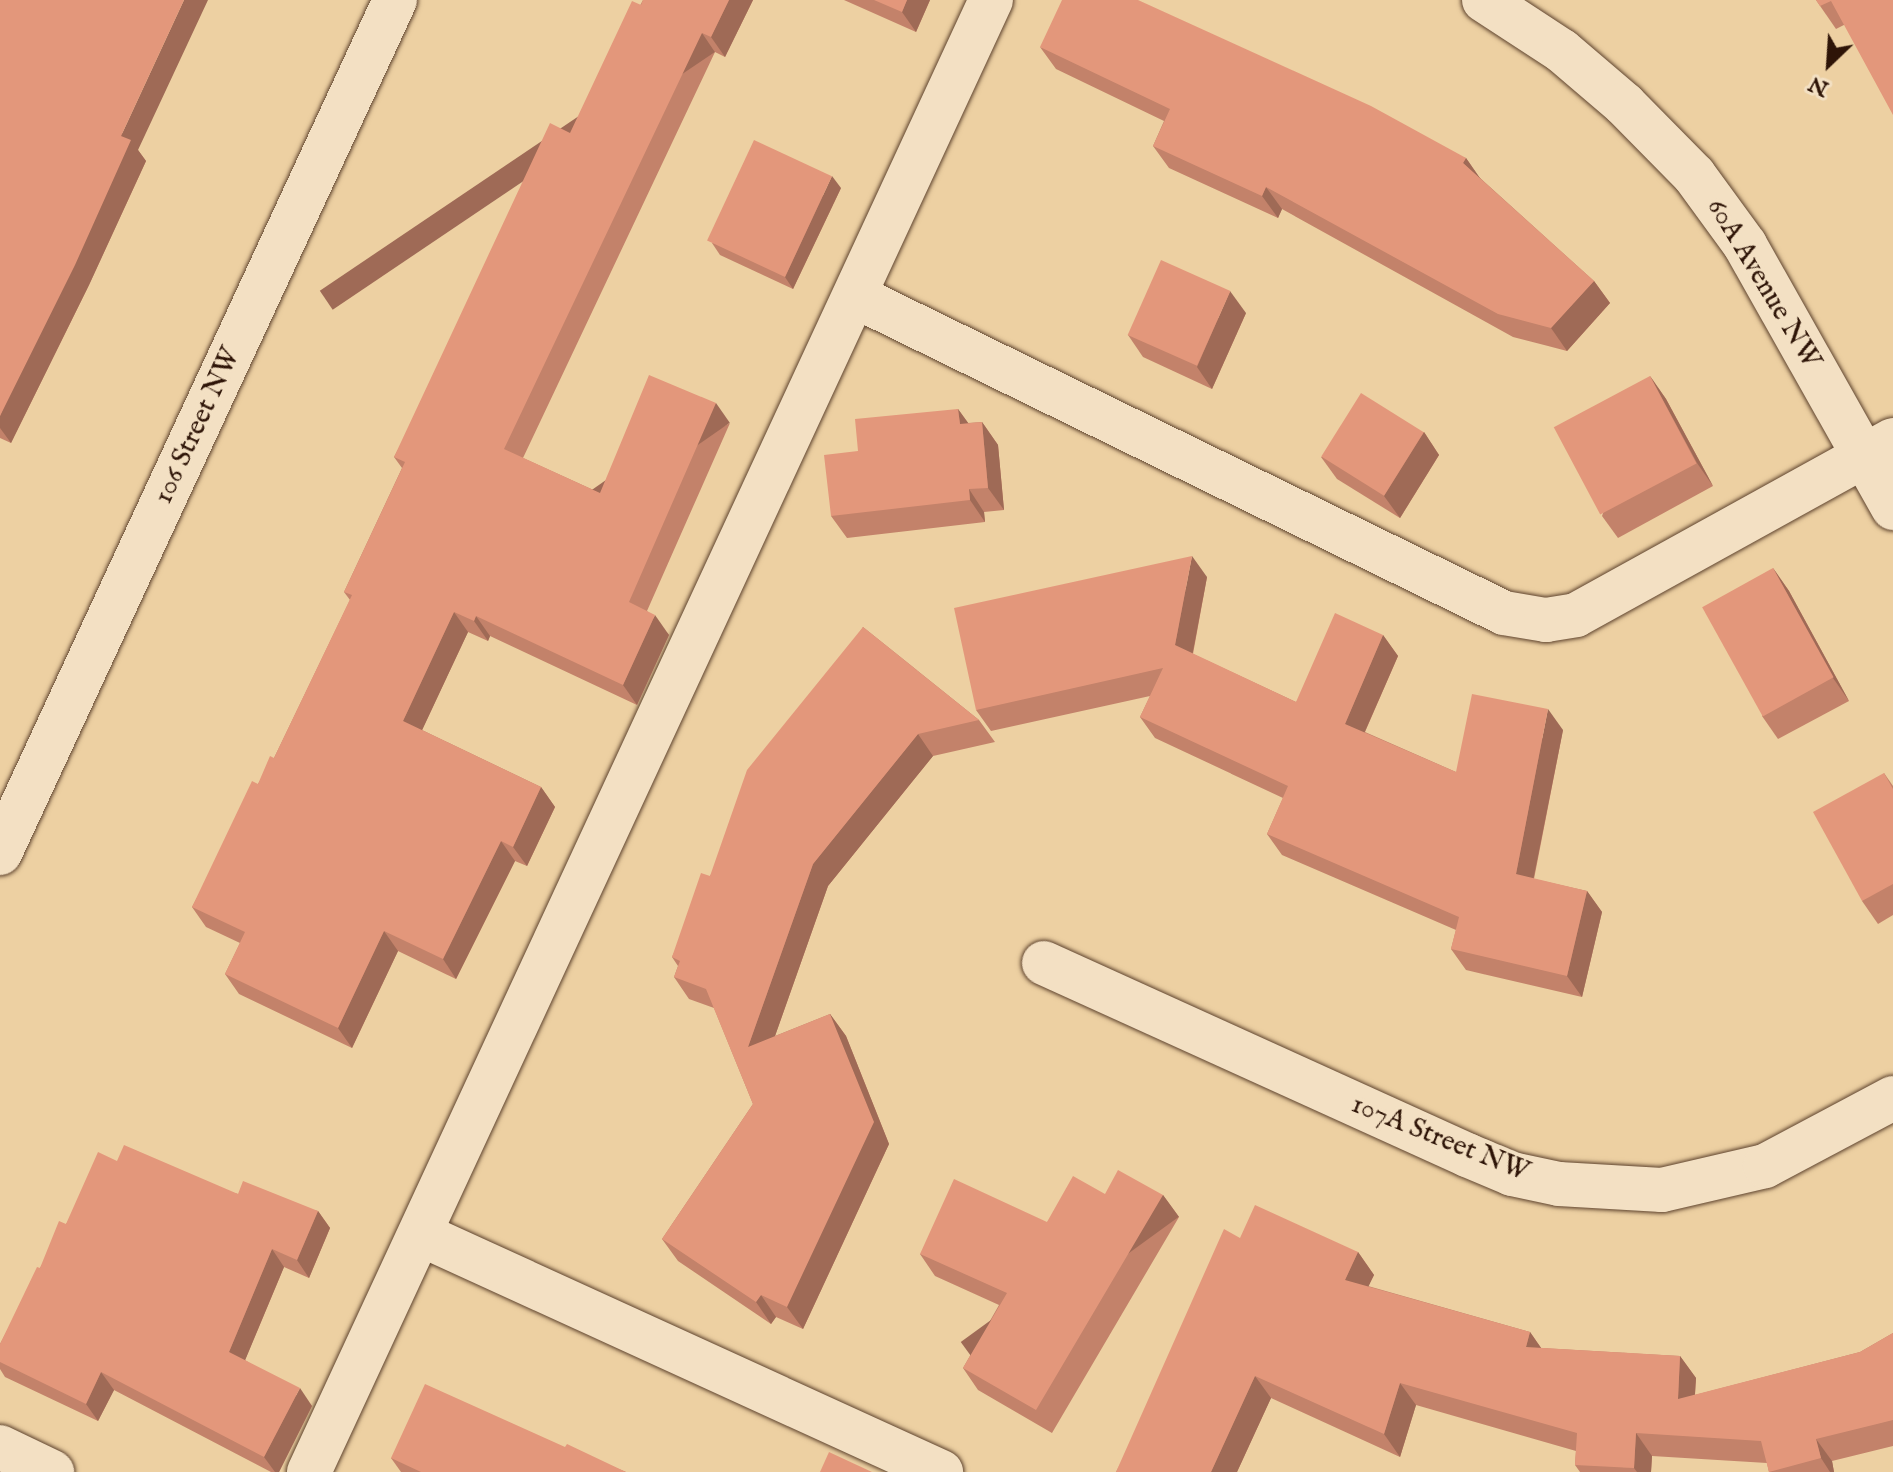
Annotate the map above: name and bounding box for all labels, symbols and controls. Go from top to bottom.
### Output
north arrow [1789,24,1869,104]
text: N [1804,69,1833,102]
street label: 60A Avenue NW [1699,193,1827,375]
street label: 106 Street NW [147,343,249,509]
street label: 107A Street NW [1346,1088,1534,1190]

